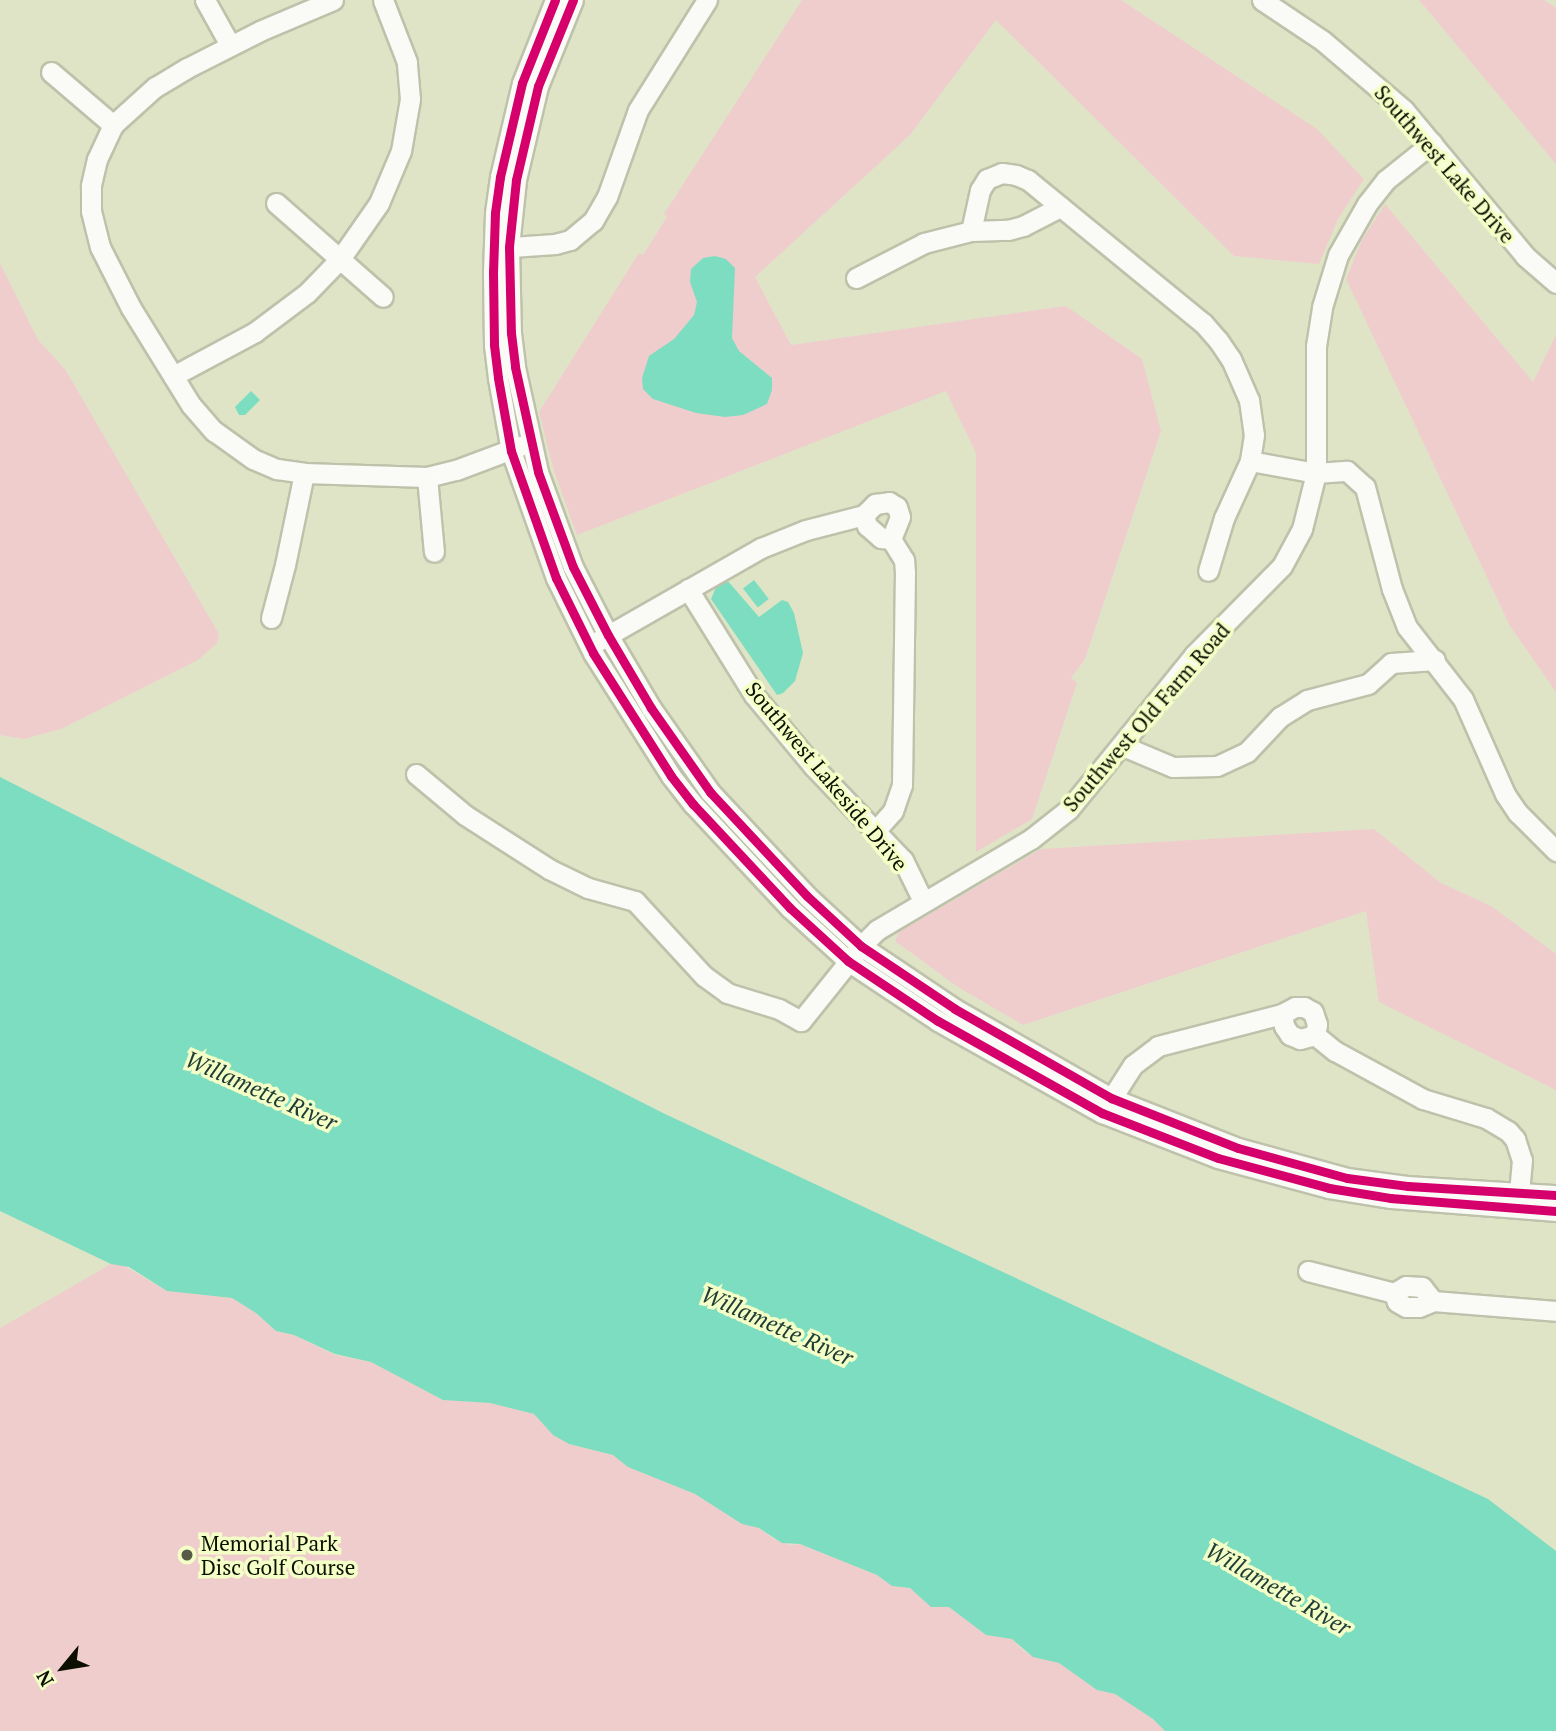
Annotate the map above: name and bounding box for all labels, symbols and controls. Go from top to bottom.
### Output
street label: Southwest Lake Drive [1370,80,1520,248]
street label: Southwest Old Farm Road [1057,618,1235,816]
street label: Southwest Lakeside Drive [741,676,913,876]
water label: Willamette River [181,1045,341,1137]
water label: Willamette River [697,1280,857,1372]
place label: Memorial Park Disc Golf Course [201,1530,355,1580]
water label: Willamette River [1200,1536,1356,1642]
marker: Memorial Park Disc Golf Course [179,1547,195,1563]
north arrow [28,1633,98,1703]
text: N [30,1666,59,1691]

